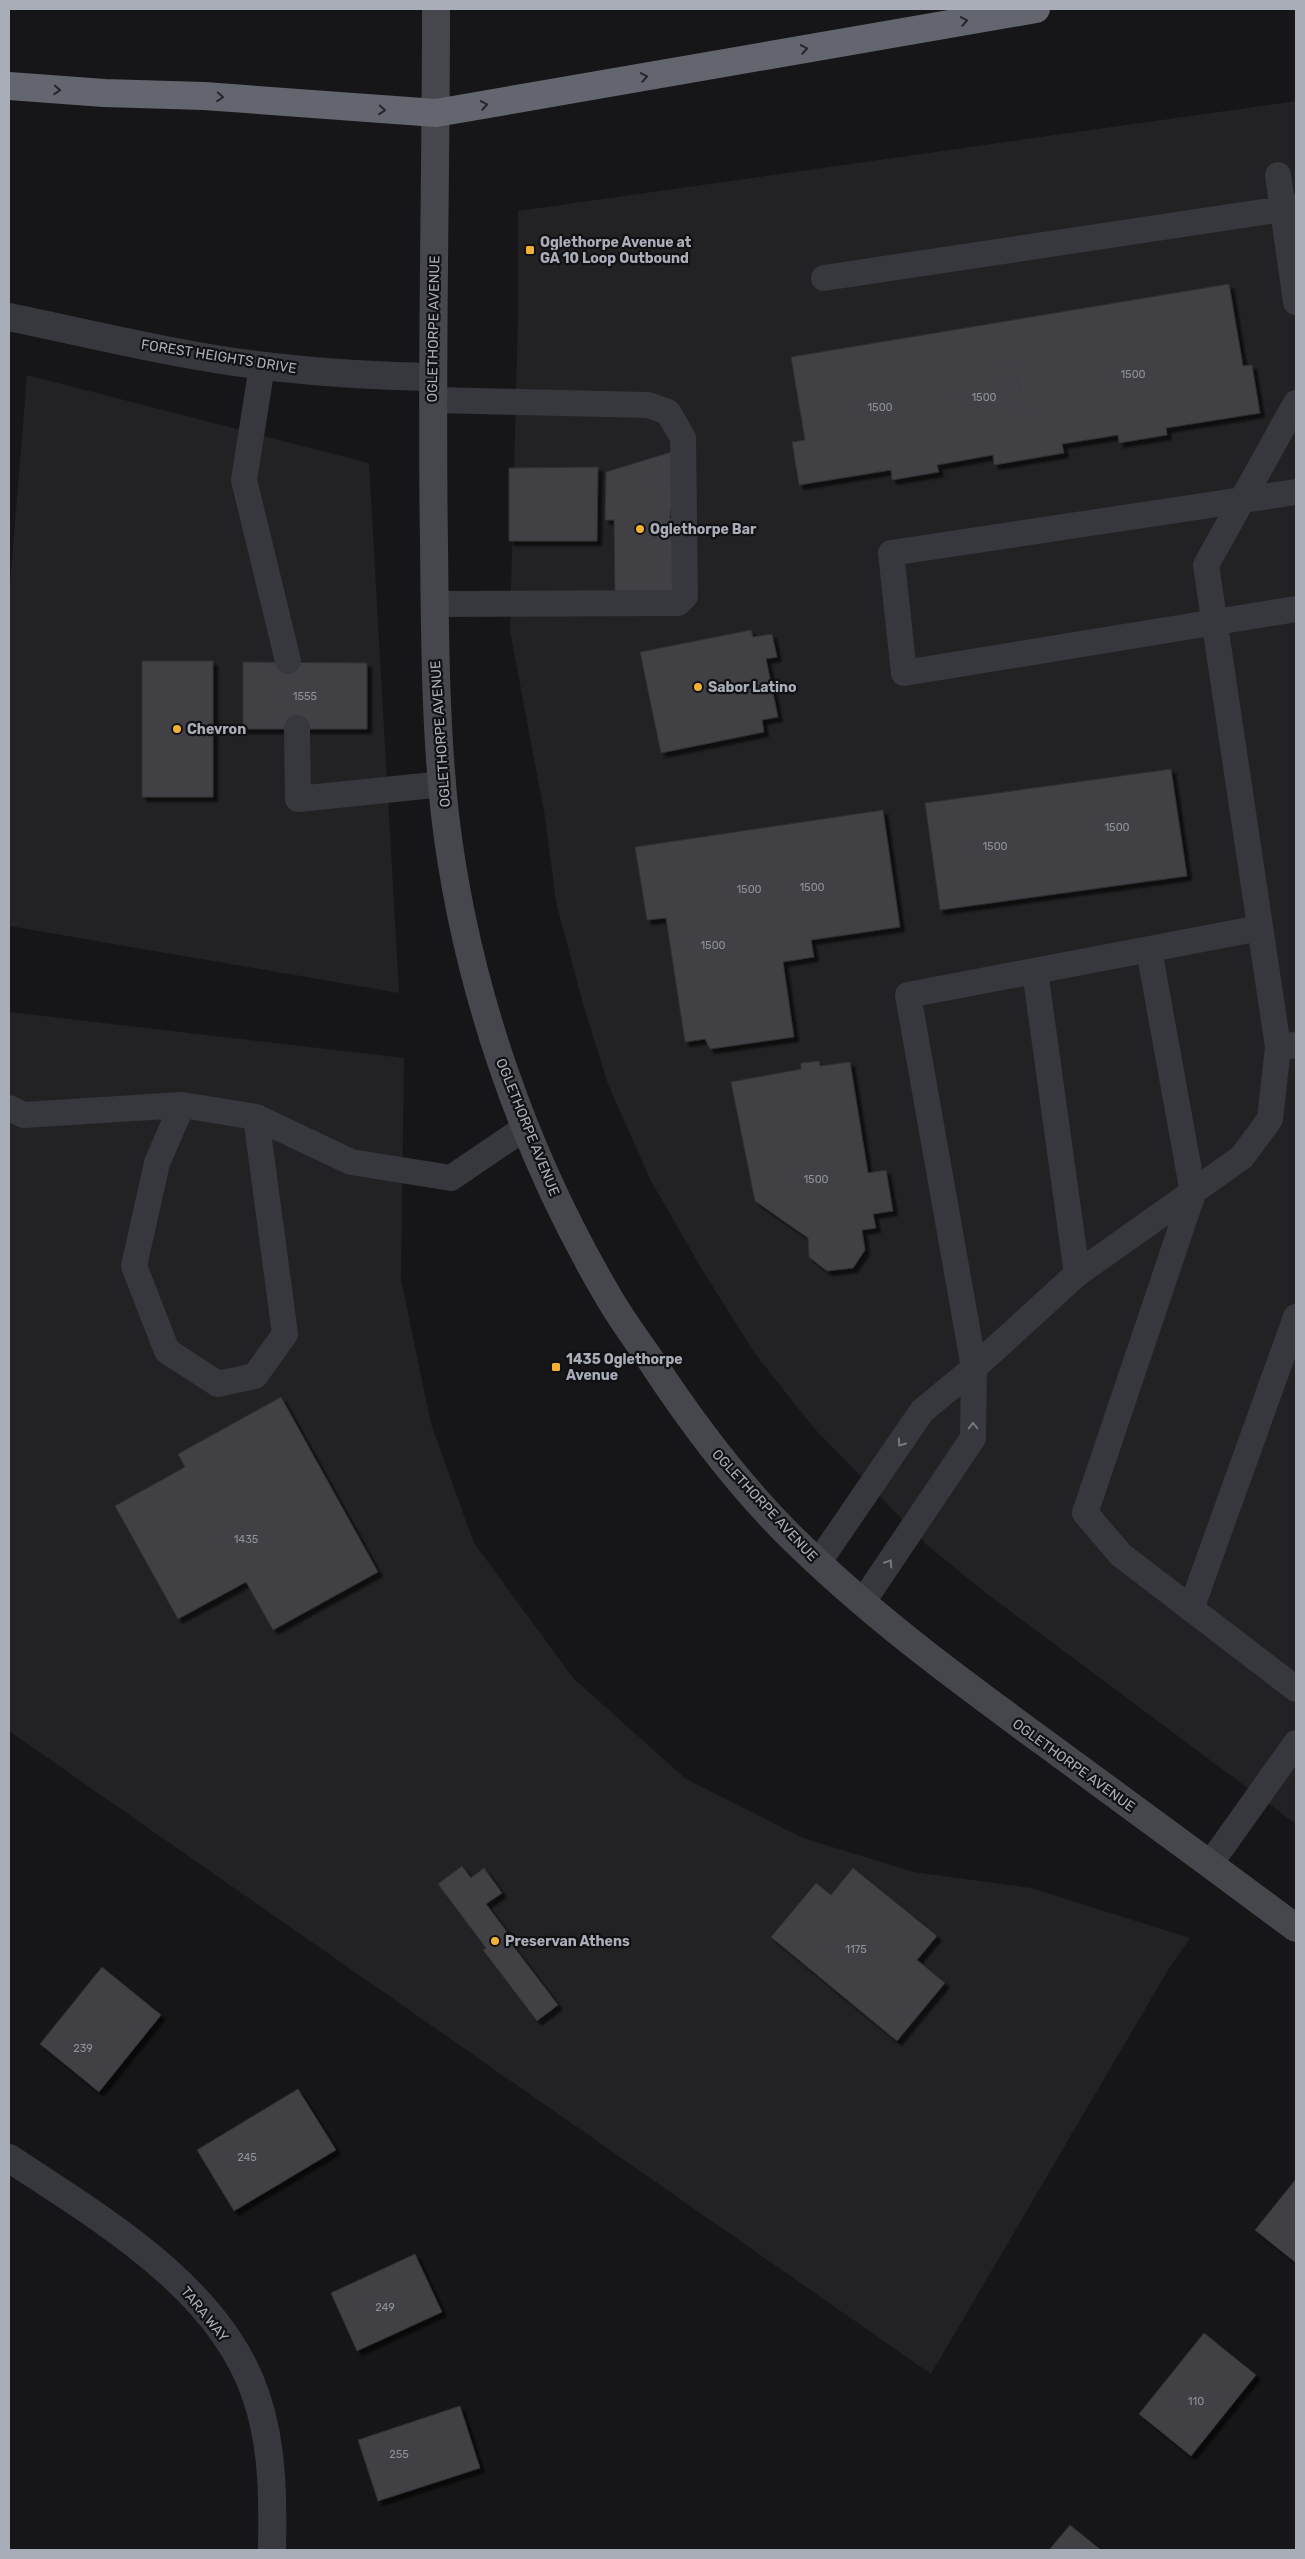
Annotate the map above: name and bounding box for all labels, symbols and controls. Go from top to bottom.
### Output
one-way arrow [959,17,968,27]
one-way arrow [799,45,808,55]
one-way arrow [639,73,648,83]
one-way arrow [54,84,62,95]
one-way arrow [216,91,224,102]
one-way arrow [479,101,488,111]
one-way arrow [378,104,386,115]
place label: Oglethorpe Avenue at GA 10 Loop Outbound [540,234,692,267]
marker: Oglethorpe Avenue at GA 10 Loop Outbound [524,244,536,256]
street label: OGLETHORPE AVENUE [424,255,443,403]
street label: FOREST HEIGHTS DRIVE [140,336,298,377]
house number: 1500 [1120,368,1146,381]
house number: 1500 [971,391,997,404]
house number: 1500 [867,401,893,414]
place label: Oglethorpe Bar [650,521,757,538]
marker: Oglethorpe Bar [634,523,646,535]
street label: OGLETHORPE AVENUE [427,660,454,808]
place label: Sabor Latino [708,679,797,696]
marker: Sabor Latino [692,681,704,693]
house number: 1555 [293,690,318,703]
place label: Chevron [187,721,246,738]
marker: Chevron [171,723,183,735]
house number: 1500 [1104,821,1130,834]
house number: 1500 [982,840,1008,853]
house number: 1500 [799,881,825,894]
house number: 1500 [736,883,762,896]
house number: 1500 [700,939,726,952]
street label: OGLETHORPE AVENUE [492,1056,563,1199]
house number: 1500 [803,1173,829,1186]
place label: 1435 Oglethorpe Avenue [566,1351,683,1384]
marker: 1435 Oglethorpe Avenue [550,1361,562,1373]
one-way arrow [968,1422,978,1430]
one-way arrow [898,1437,907,1447]
street label: OGLETHORPE AVENUE [708,1446,821,1565]
house number: 1435 [234,1533,259,1546]
one-way arrow [883,1559,892,1568]
street label: OGLETHORPE AVENUE [1009,1715,1138,1815]
place label: Preservan Athens [505,1933,630,1950]
marker: Preservan Athens [489,1935,501,1947]
house number: 1175 [845,1943,867,1956]
house number: 239 [73,2042,93,2055]
house number: 245 [237,2151,257,2164]
street label: TARA WAY [177,2283,232,2345]
house number: 249 [375,2301,395,2314]
house number: 110 [1188,2395,1204,2408]
house number: 255 [389,2448,409,2461]

